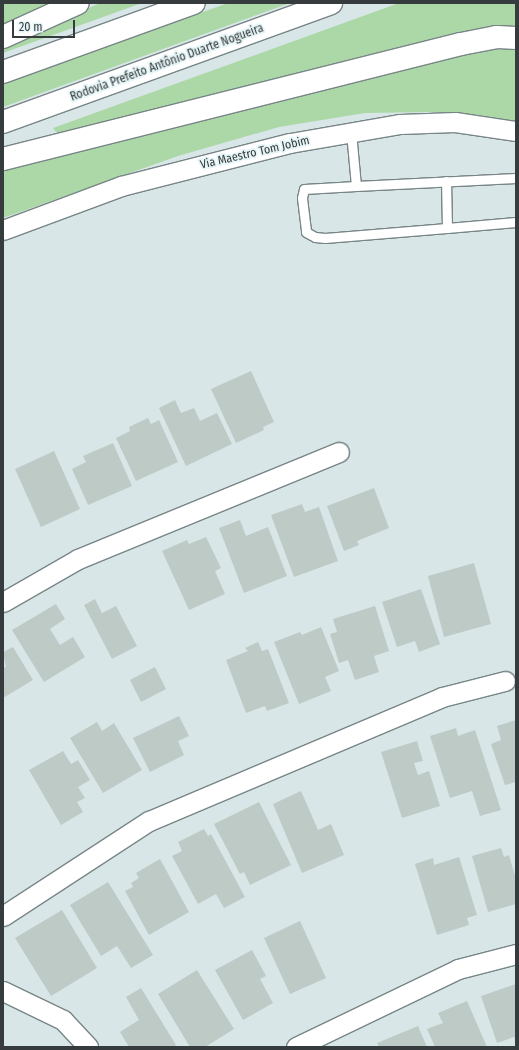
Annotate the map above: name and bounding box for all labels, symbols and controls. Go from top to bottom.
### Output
scale bar [14,12,77,38]
text: 20 m [19,20,43,34]
street label: Rodovia Prefeito Antônio Duarte Nogueira [68,21,266,105]
street label: Via Maestro Tom Jobim [199,133,311,173]

